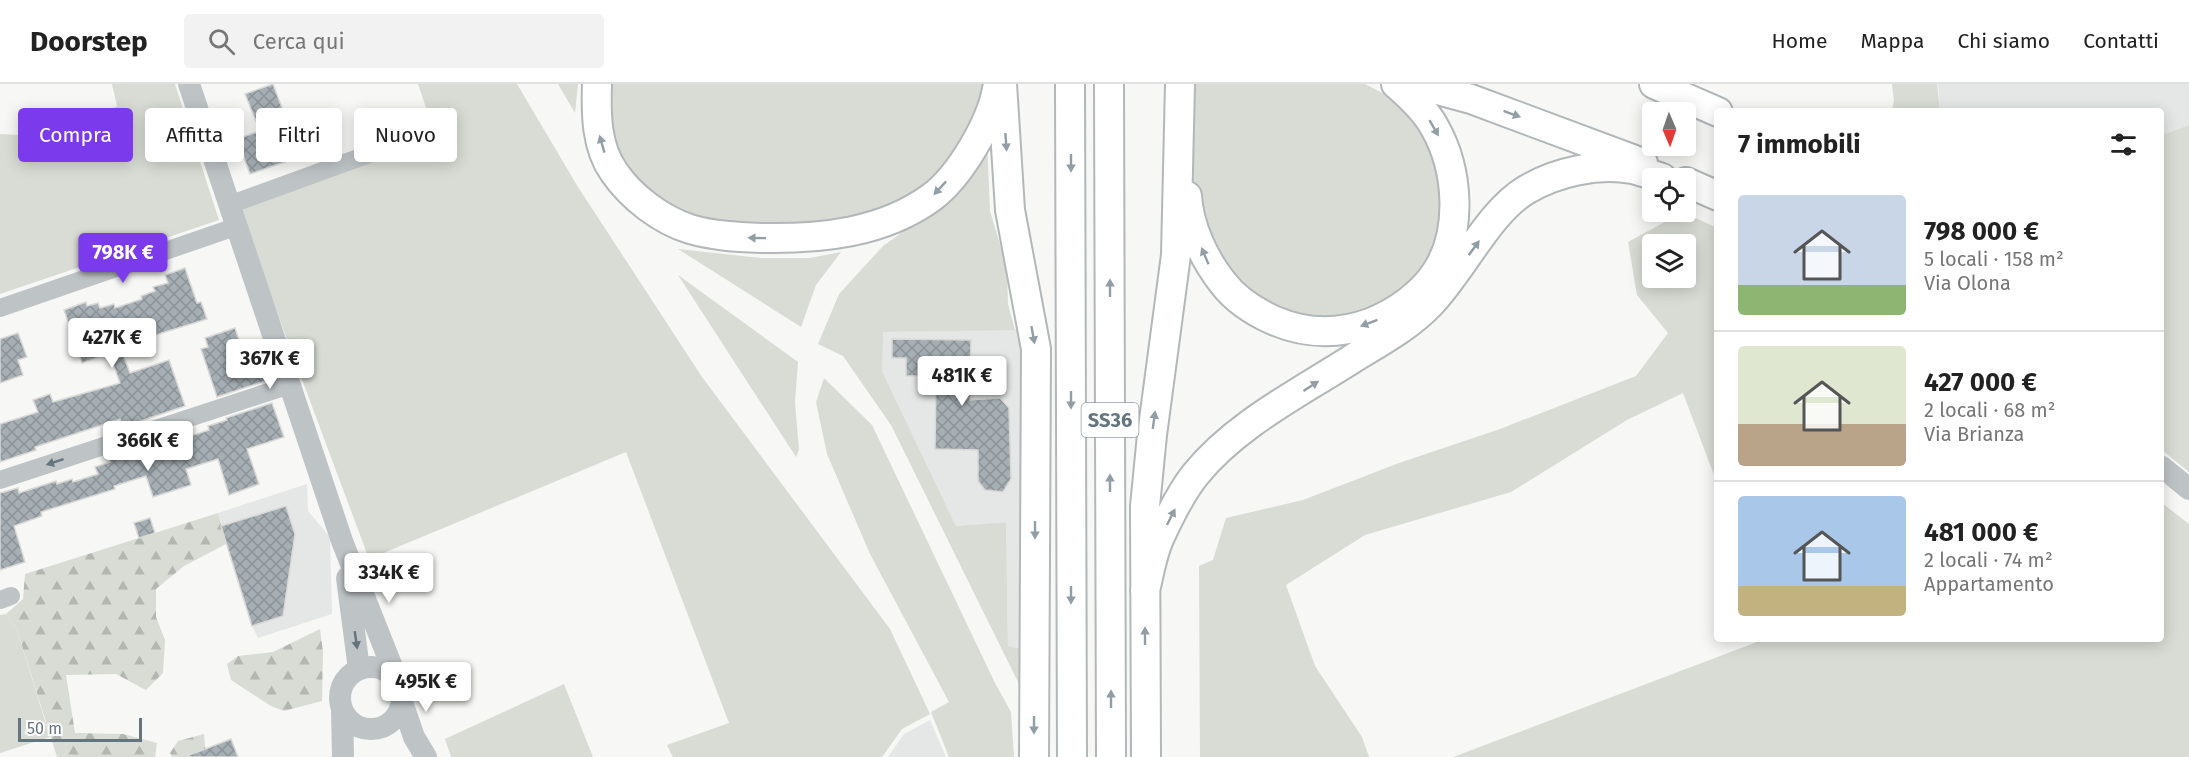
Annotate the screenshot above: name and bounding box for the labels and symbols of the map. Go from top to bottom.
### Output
north arrow [1642,102,1696,156]
one-way arrow [1503,109,1521,119]
one-way arrow [1429,120,1439,137]
one-way arrow [1001,133,1011,152]
one-way arrow [597,135,607,153]
one-way arrow [1066,154,1076,173]
one-way arrow [933,181,947,196]
pin: 798K € [74,233,172,284]
one-way arrow [747,233,766,242]
one-way arrow [1468,241,1480,257]
one-way arrow [1200,247,1210,265]
one-way arrow [1105,278,1115,297]
pin: 427K € [63,318,161,369]
one-way arrow [1360,319,1378,328]
one-way arrow [1029,326,1038,345]
pin: 367K € [221,339,319,390]
pin: 481K € [913,356,1011,407]
one-way arrow [1303,380,1319,391]
one-way arrow [1066,391,1076,410]
road number: SS36 [1082,403,1138,437]
one-way arrow [1149,410,1158,429]
pin: 366K € [99,421,197,472]
one-way arrow [46,458,64,467]
one-way arrow [1106,473,1115,492]
one-way arrow [1166,508,1175,525]
one-way arrow [1030,520,1040,539]
pin: 334K € [340,553,438,604]
one-way arrow [1066,586,1076,605]
one-way arrow [1140,626,1150,645]
one-way arrow [351,631,360,650]
pin: 495K € [377,662,475,713]
one-way arrow [1106,689,1116,708]
scale bar [18,715,142,742]
one-way arrow [1029,715,1039,734]

